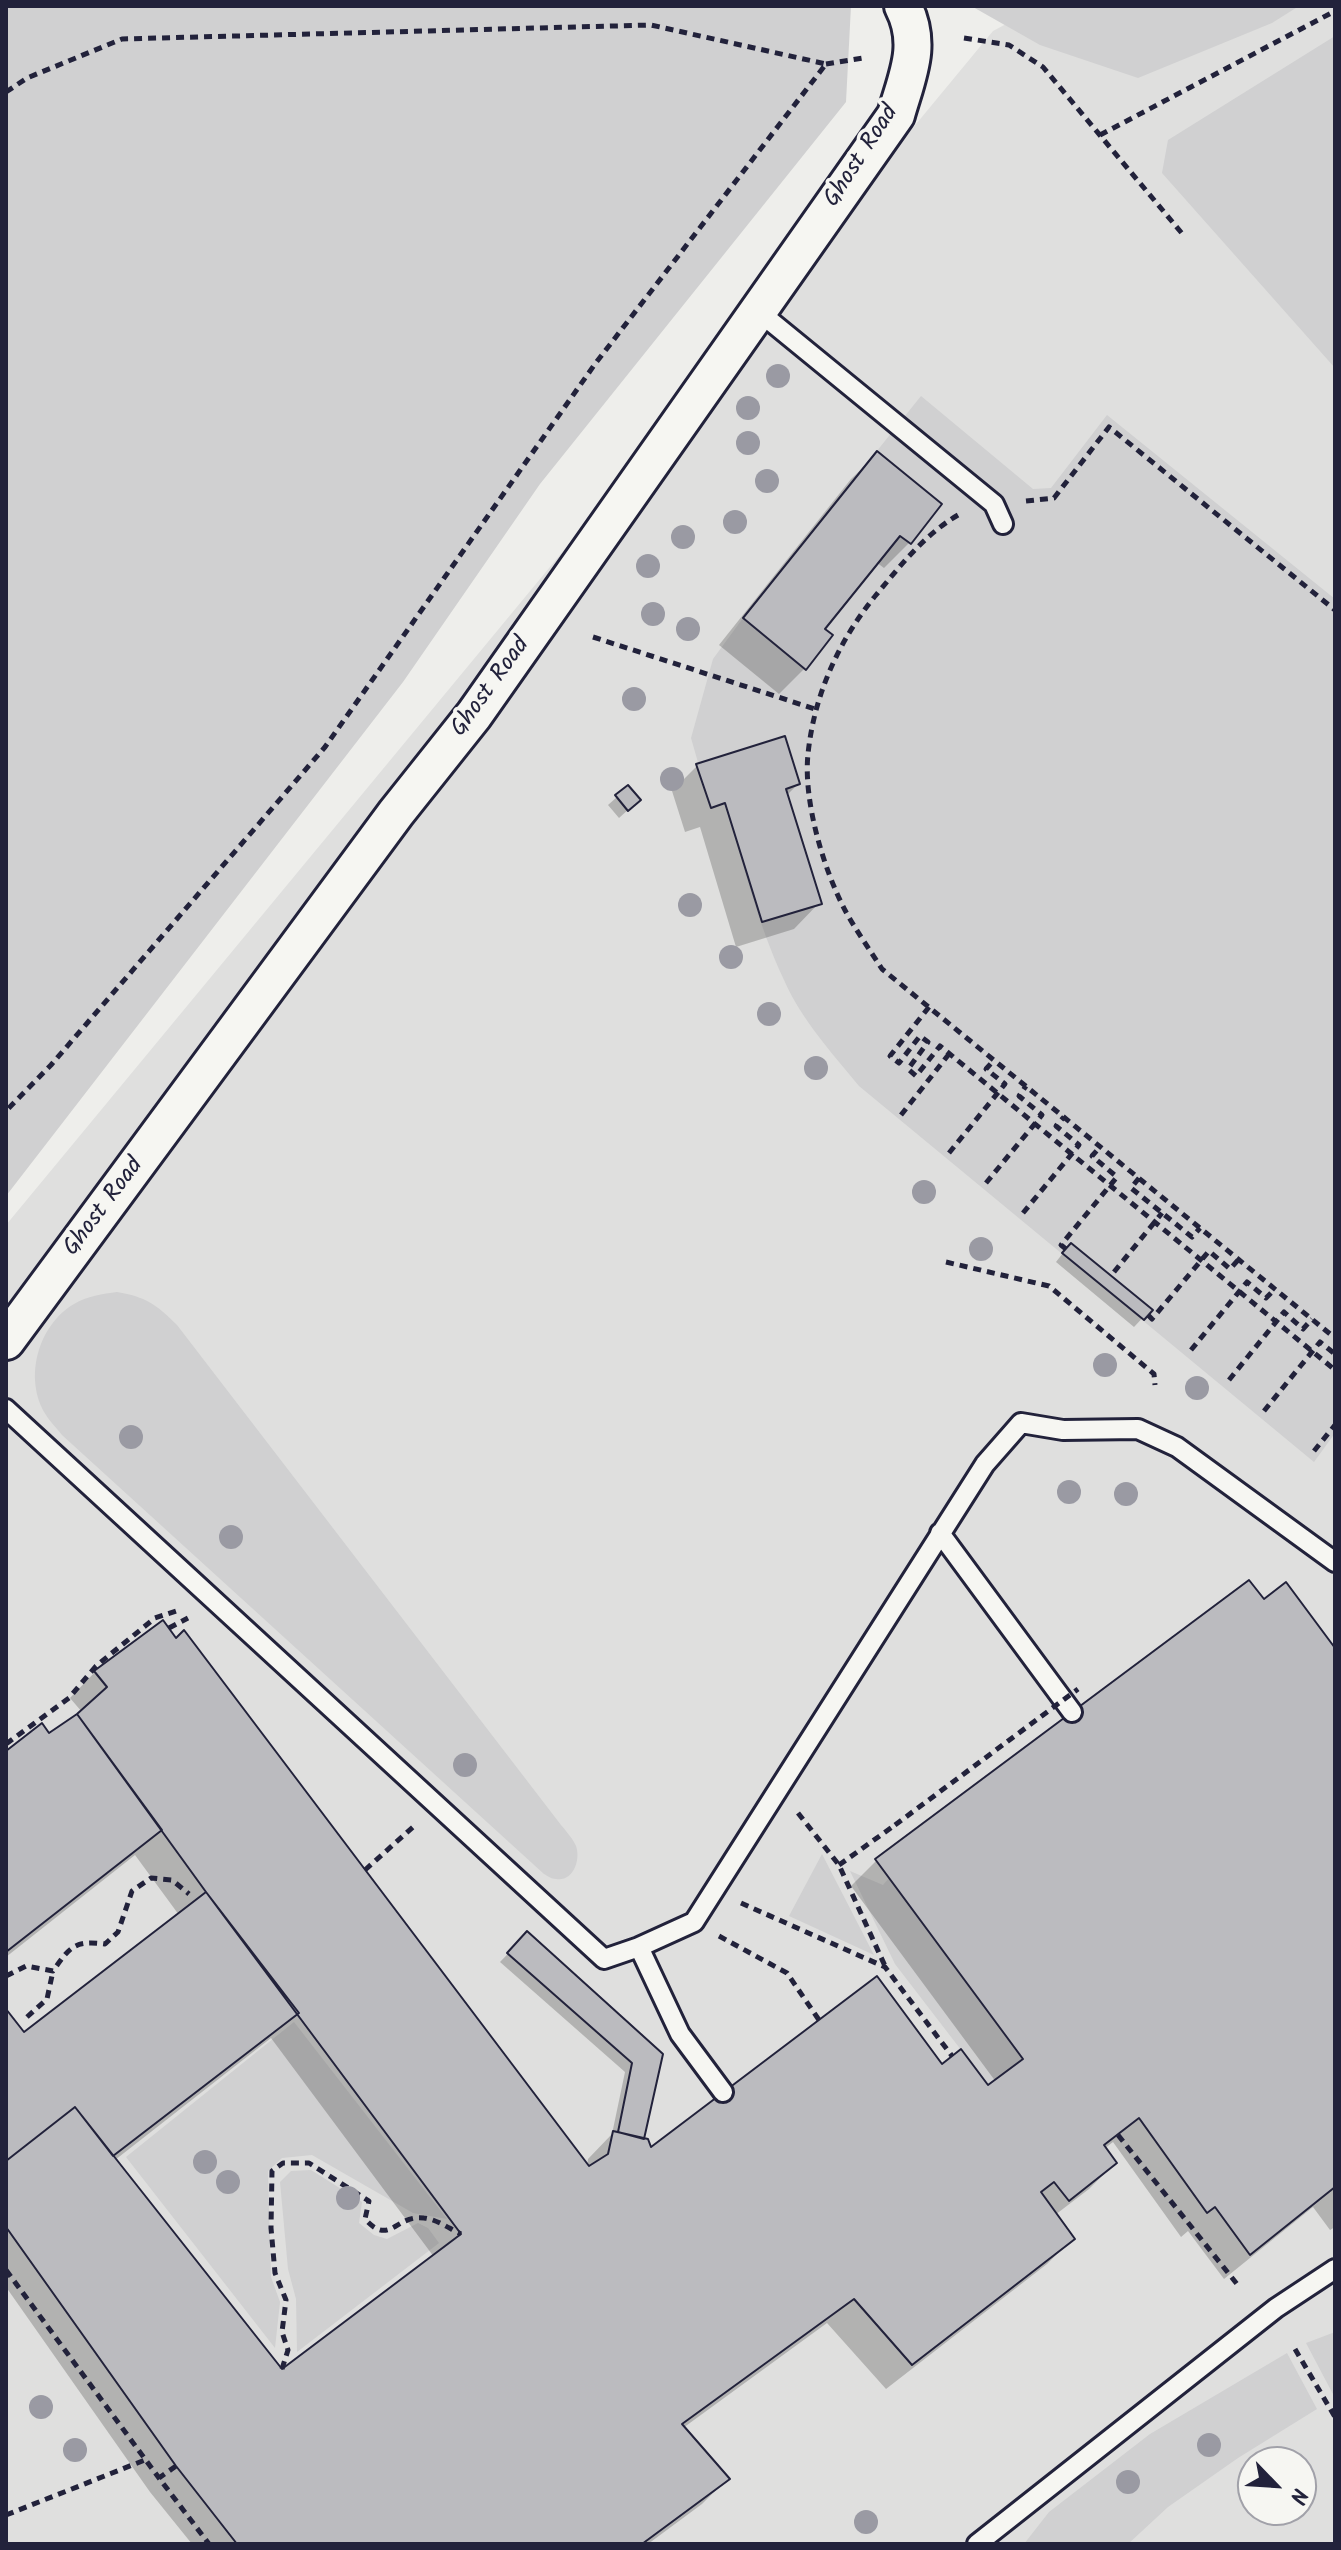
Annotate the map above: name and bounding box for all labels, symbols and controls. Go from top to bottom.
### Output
street label: Ghost Road [819,101,907,213]
street label: Ghost Road [446,633,538,743]
street label: Ghost Road [59,1153,151,1263]
north arrow [1237,2446,1317,2526]
text: N [1279,2482,1316,2509]

